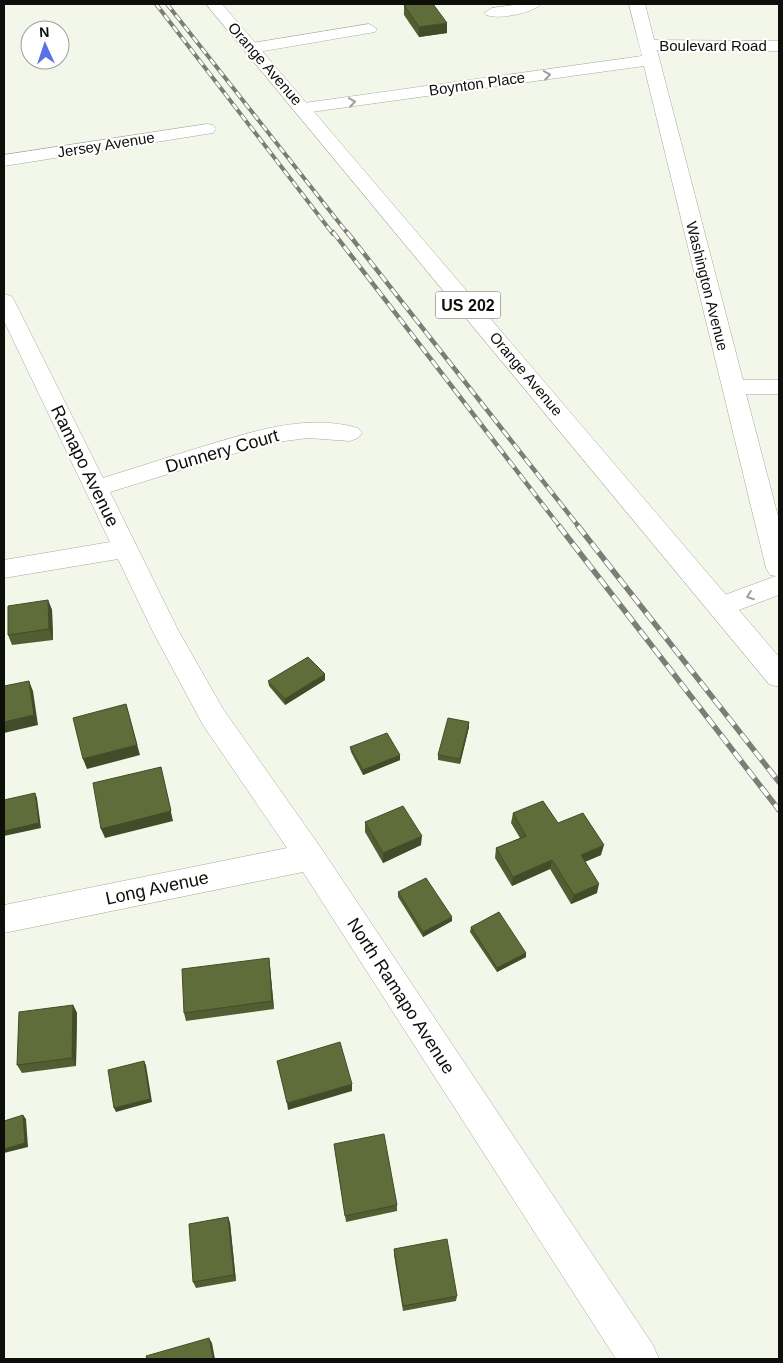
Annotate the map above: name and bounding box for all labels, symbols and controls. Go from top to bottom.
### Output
street label: Orange Avenue [225,19,306,108]
north arrow [20,20,70,70]
text: N [39,24,50,40]
street label: Boulevard Road [659,37,767,54]
street label: Boynton Place [428,68,526,99]
one-way arrow [543,70,552,80]
one-way arrow [348,97,356,107]
street label: Jersey Avenue [56,128,156,161]
street label: Washington Avenue [683,219,732,352]
road number: US 202 [436,292,500,318]
street label: Orange Avenue [486,328,566,419]
street label: Ramapo Avenue [47,402,123,530]
street label: Dunnery Court [163,425,281,477]
one-way arrow [746,590,755,600]
street label: Long Avenue [104,867,210,909]
street label: North Ramapo Avenue [343,914,459,1078]

